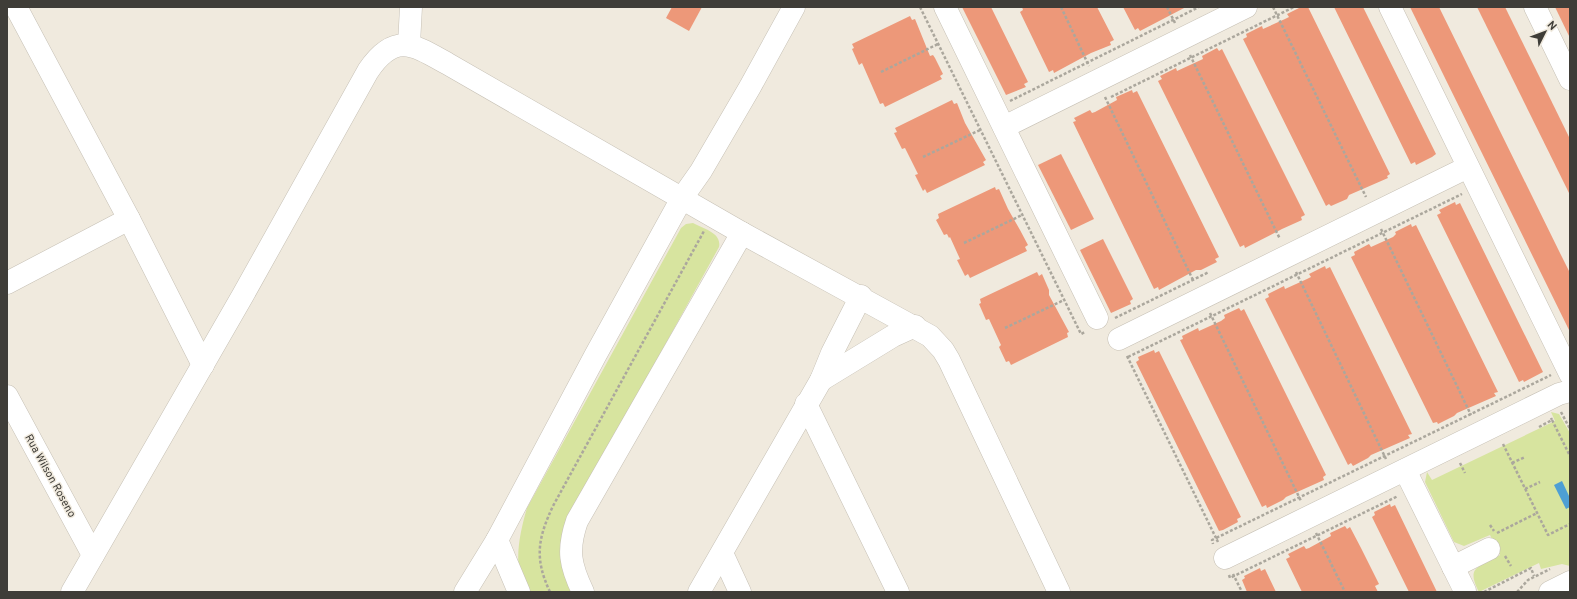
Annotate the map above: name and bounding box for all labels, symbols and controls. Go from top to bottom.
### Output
north arrow [1525,12,1565,52]
text: N [1544,18,1560,34]
street label: Rua Wilson Roseno [21,432,79,520]

